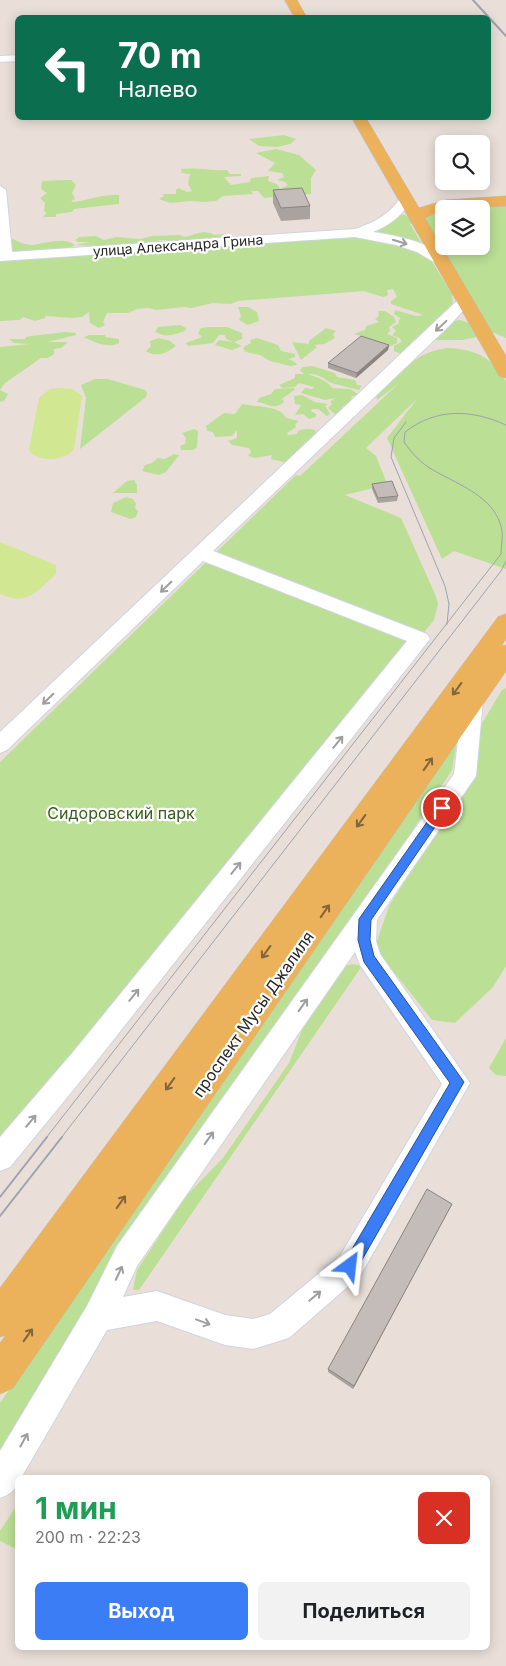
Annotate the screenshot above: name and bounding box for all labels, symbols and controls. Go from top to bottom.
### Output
text: 70 m [118,34,202,76]
icon: left [35,35,100,100]
text: Налево [118,76,198,102]
map controls [435,135,490,255]
button: search [435,135,490,190]
button: layers [435,200,490,255]
street label: улица Александра Грина [92,231,264,259]
one-way arrow [392,238,408,248]
one-way arrow [434,320,447,332]
one-way arrow [160,580,172,593]
one-way arrow [452,682,462,696]
one-way arrow [42,693,55,705]
one-way arrow [332,735,343,748]
one-way arrow [423,757,433,771]
pin [421,787,463,829]
icon: arrive [428,794,456,822]
park label: Сидоровский парк [47,803,195,823]
one-way arrow [356,814,366,828]
one-way arrow [231,862,242,875]
one-way arrow [320,904,330,918]
street label: проспект Мусы Джалиля [188,927,318,1101]
one-way arrow [261,945,271,959]
one-way arrow [129,989,140,1002]
one-way arrow [297,999,308,1012]
one-way arrow [165,1077,176,1090]
one-way arrow [26,1114,37,1127]
one-way arrow [204,1131,214,1145]
one-way arrow [116,1195,126,1209]
position arrow [323,1239,375,1291]
one-way arrow [115,1266,124,1281]
one-way arrow [308,1291,321,1302]
one-way arrow [195,1318,211,1327]
one-way arrow [23,1328,33,1342]
one-way arrow [20,1433,30,1447]
text: 1 мин [35,1490,117,1526]
button: close [418,1492,470,1544]
text: 200 m · 22:23 [35,1527,141,1547]
button: Выход [35,1582,248,1640]
button: Поделиться [258,1582,470,1640]

